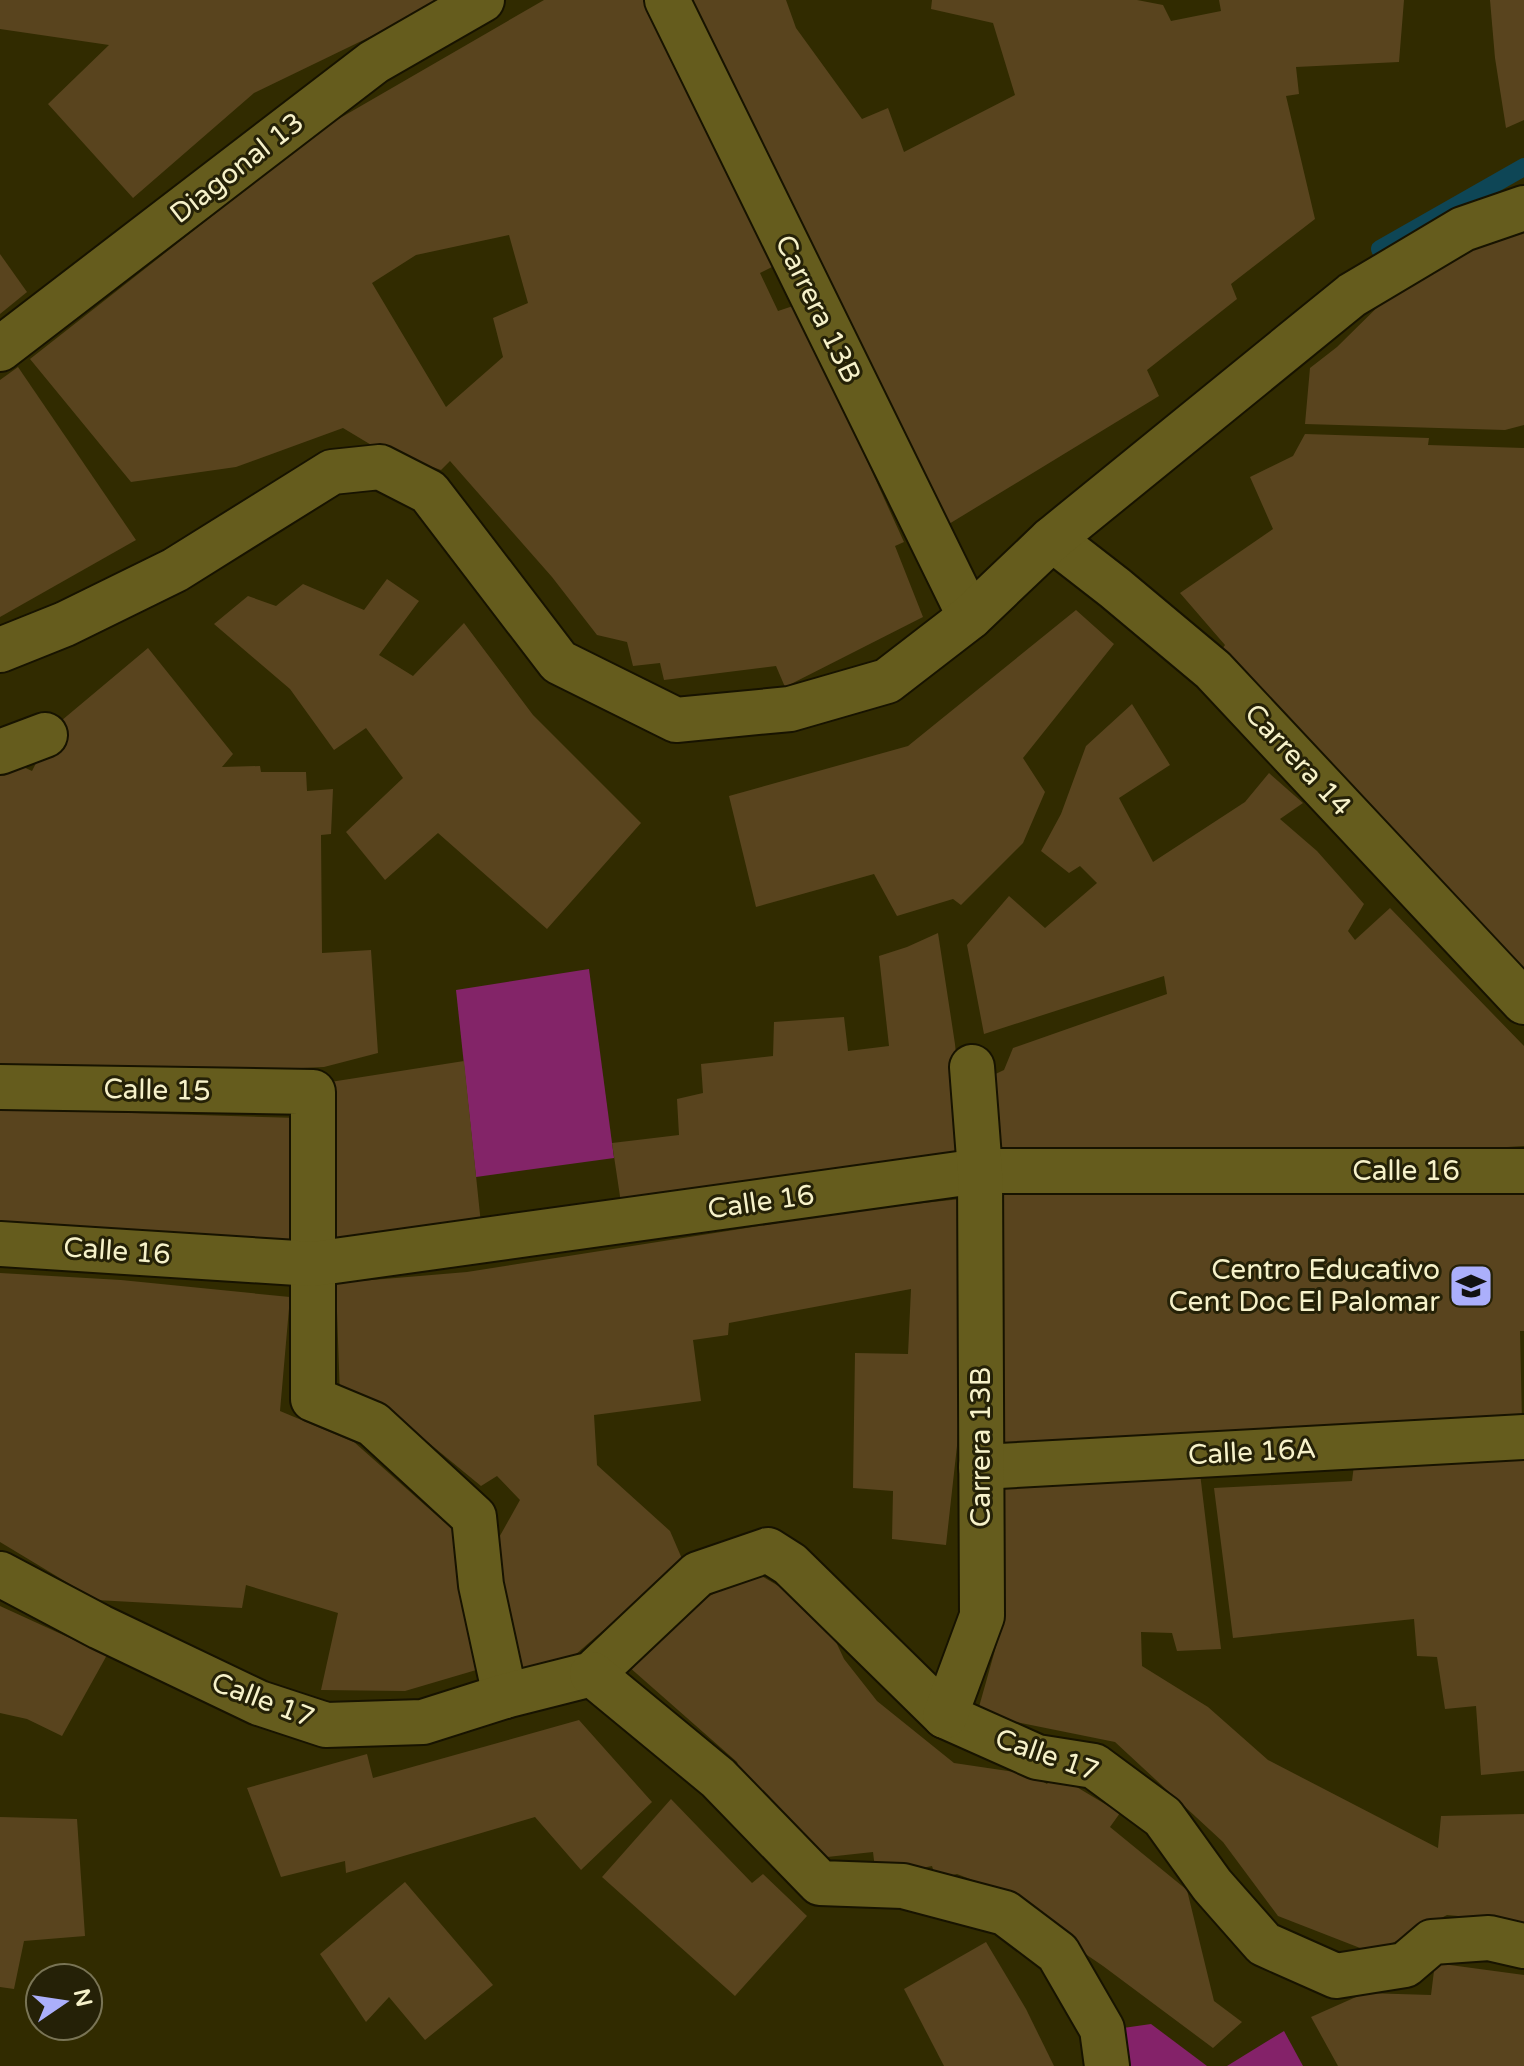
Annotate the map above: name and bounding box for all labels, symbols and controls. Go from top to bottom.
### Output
street label: Diagonal 13 [163,105,311,231]
street label: Carrera 13B [768,229,868,389]
street label: Carrera 14 [1237,697,1359,823]
street label: Calle 15 [103,1072,211,1108]
street label: Calle 16 [1352,1154,1460,1188]
street label: Calle 16 [705,1178,817,1226]
street label: Calle 16 [62,1230,172,1272]
place label: Centro Educativo Cent Doc El Palomar [1169,1253,1440,1319]
school or university icon: Centro Educativo Cent Doc El Palomar [1447,1262,1495,1310]
street label: Carrera 13B [964,1367,998,1527]
street label: Calle 16A [1187,1432,1317,1472]
street label: Calle 17 [207,1665,319,1735]
street label: Calle 17 [991,1721,1103,1789]
north arrow [24,1962,104,2042]
text: N [68,1986,97,2009]

